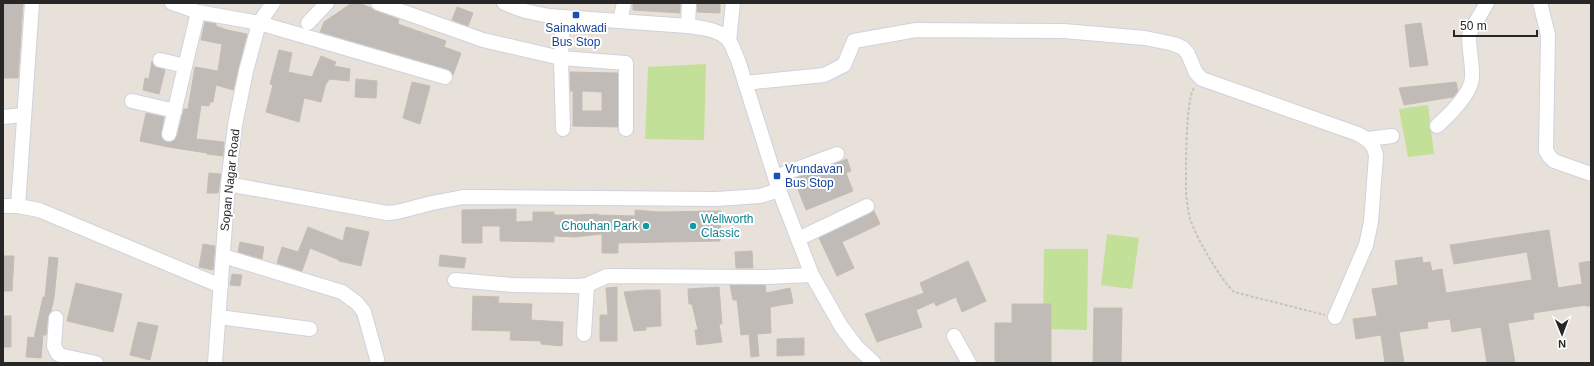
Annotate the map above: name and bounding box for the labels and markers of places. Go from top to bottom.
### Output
marker: Sainakwadi Bus Stop [571,10,581,20]
place label: Sainakwadi Bus Stop [545,21,607,49]
place label: Vrundavan Bus Stop [785,162,843,190]
marker: Vrundavan Bus Stop [772,171,782,181]
place label: Wellworth Classic [701,212,753,240]
place label: Chouhan Park [561,219,639,233]
marker: Chouhan Park [641,221,651,231]
marker: Wellworth Classic [688,221,698,231]

